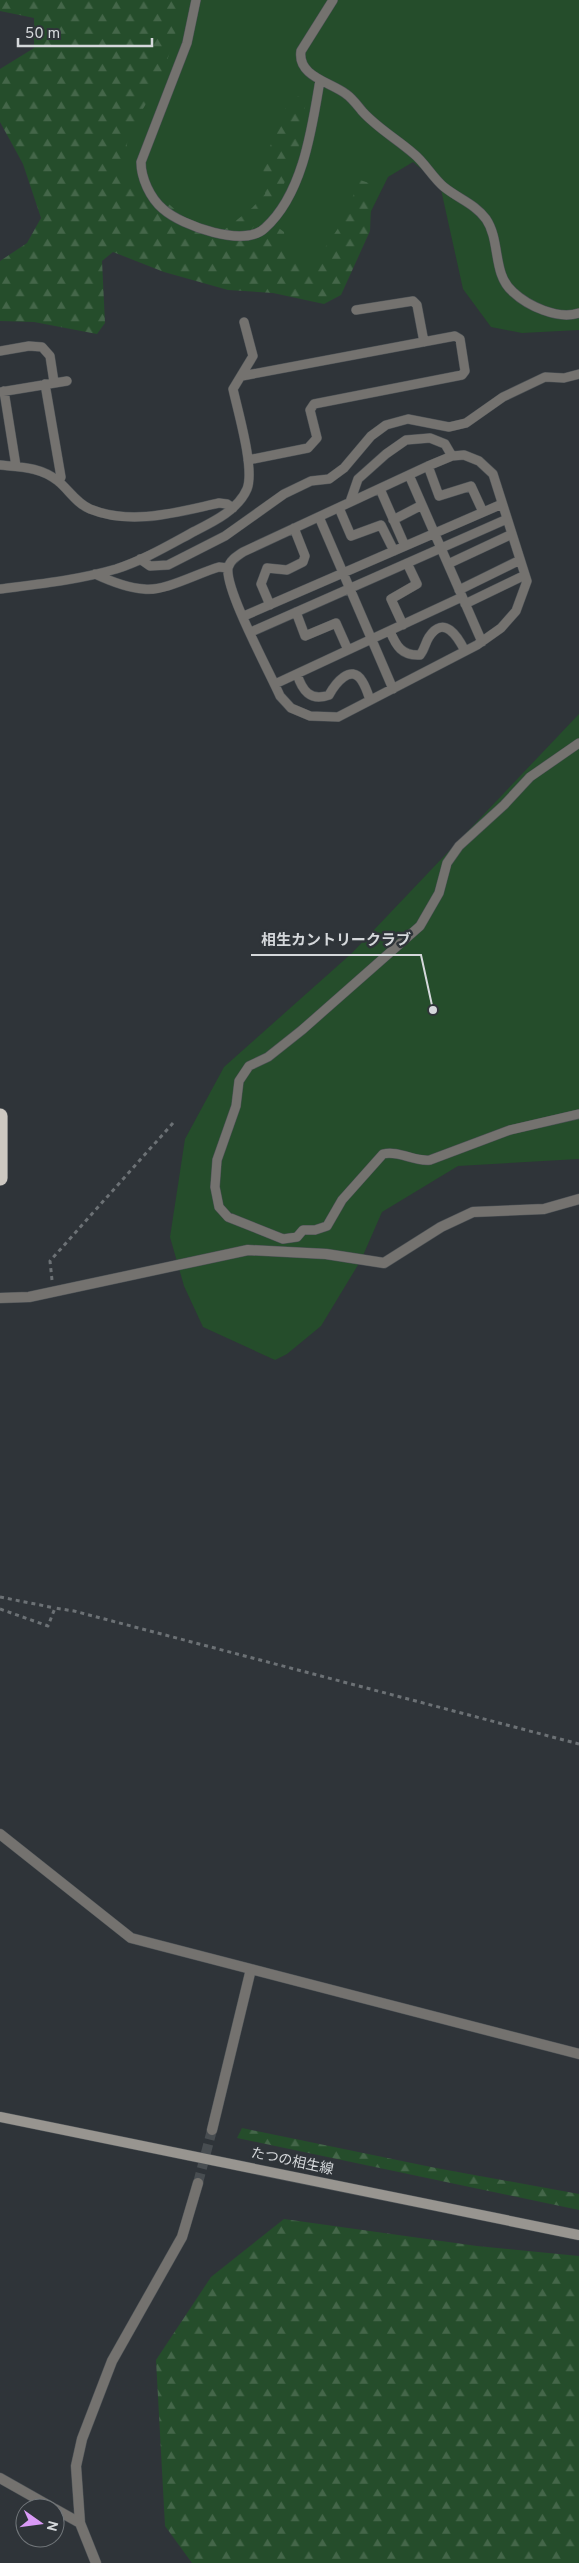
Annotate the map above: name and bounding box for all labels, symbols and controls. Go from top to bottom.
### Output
scale bar [18,15,151,47]
text: 50 m [25,25,60,44]
callout: 相生カントリークラブ [251,925,421,955]
text: 相生カントリークラブ [261,931,411,951]
street label: たつの相生線 [249,2145,335,2179]
north arrow [15,2498,65,2548]
text: N [42,2519,61,2533]

